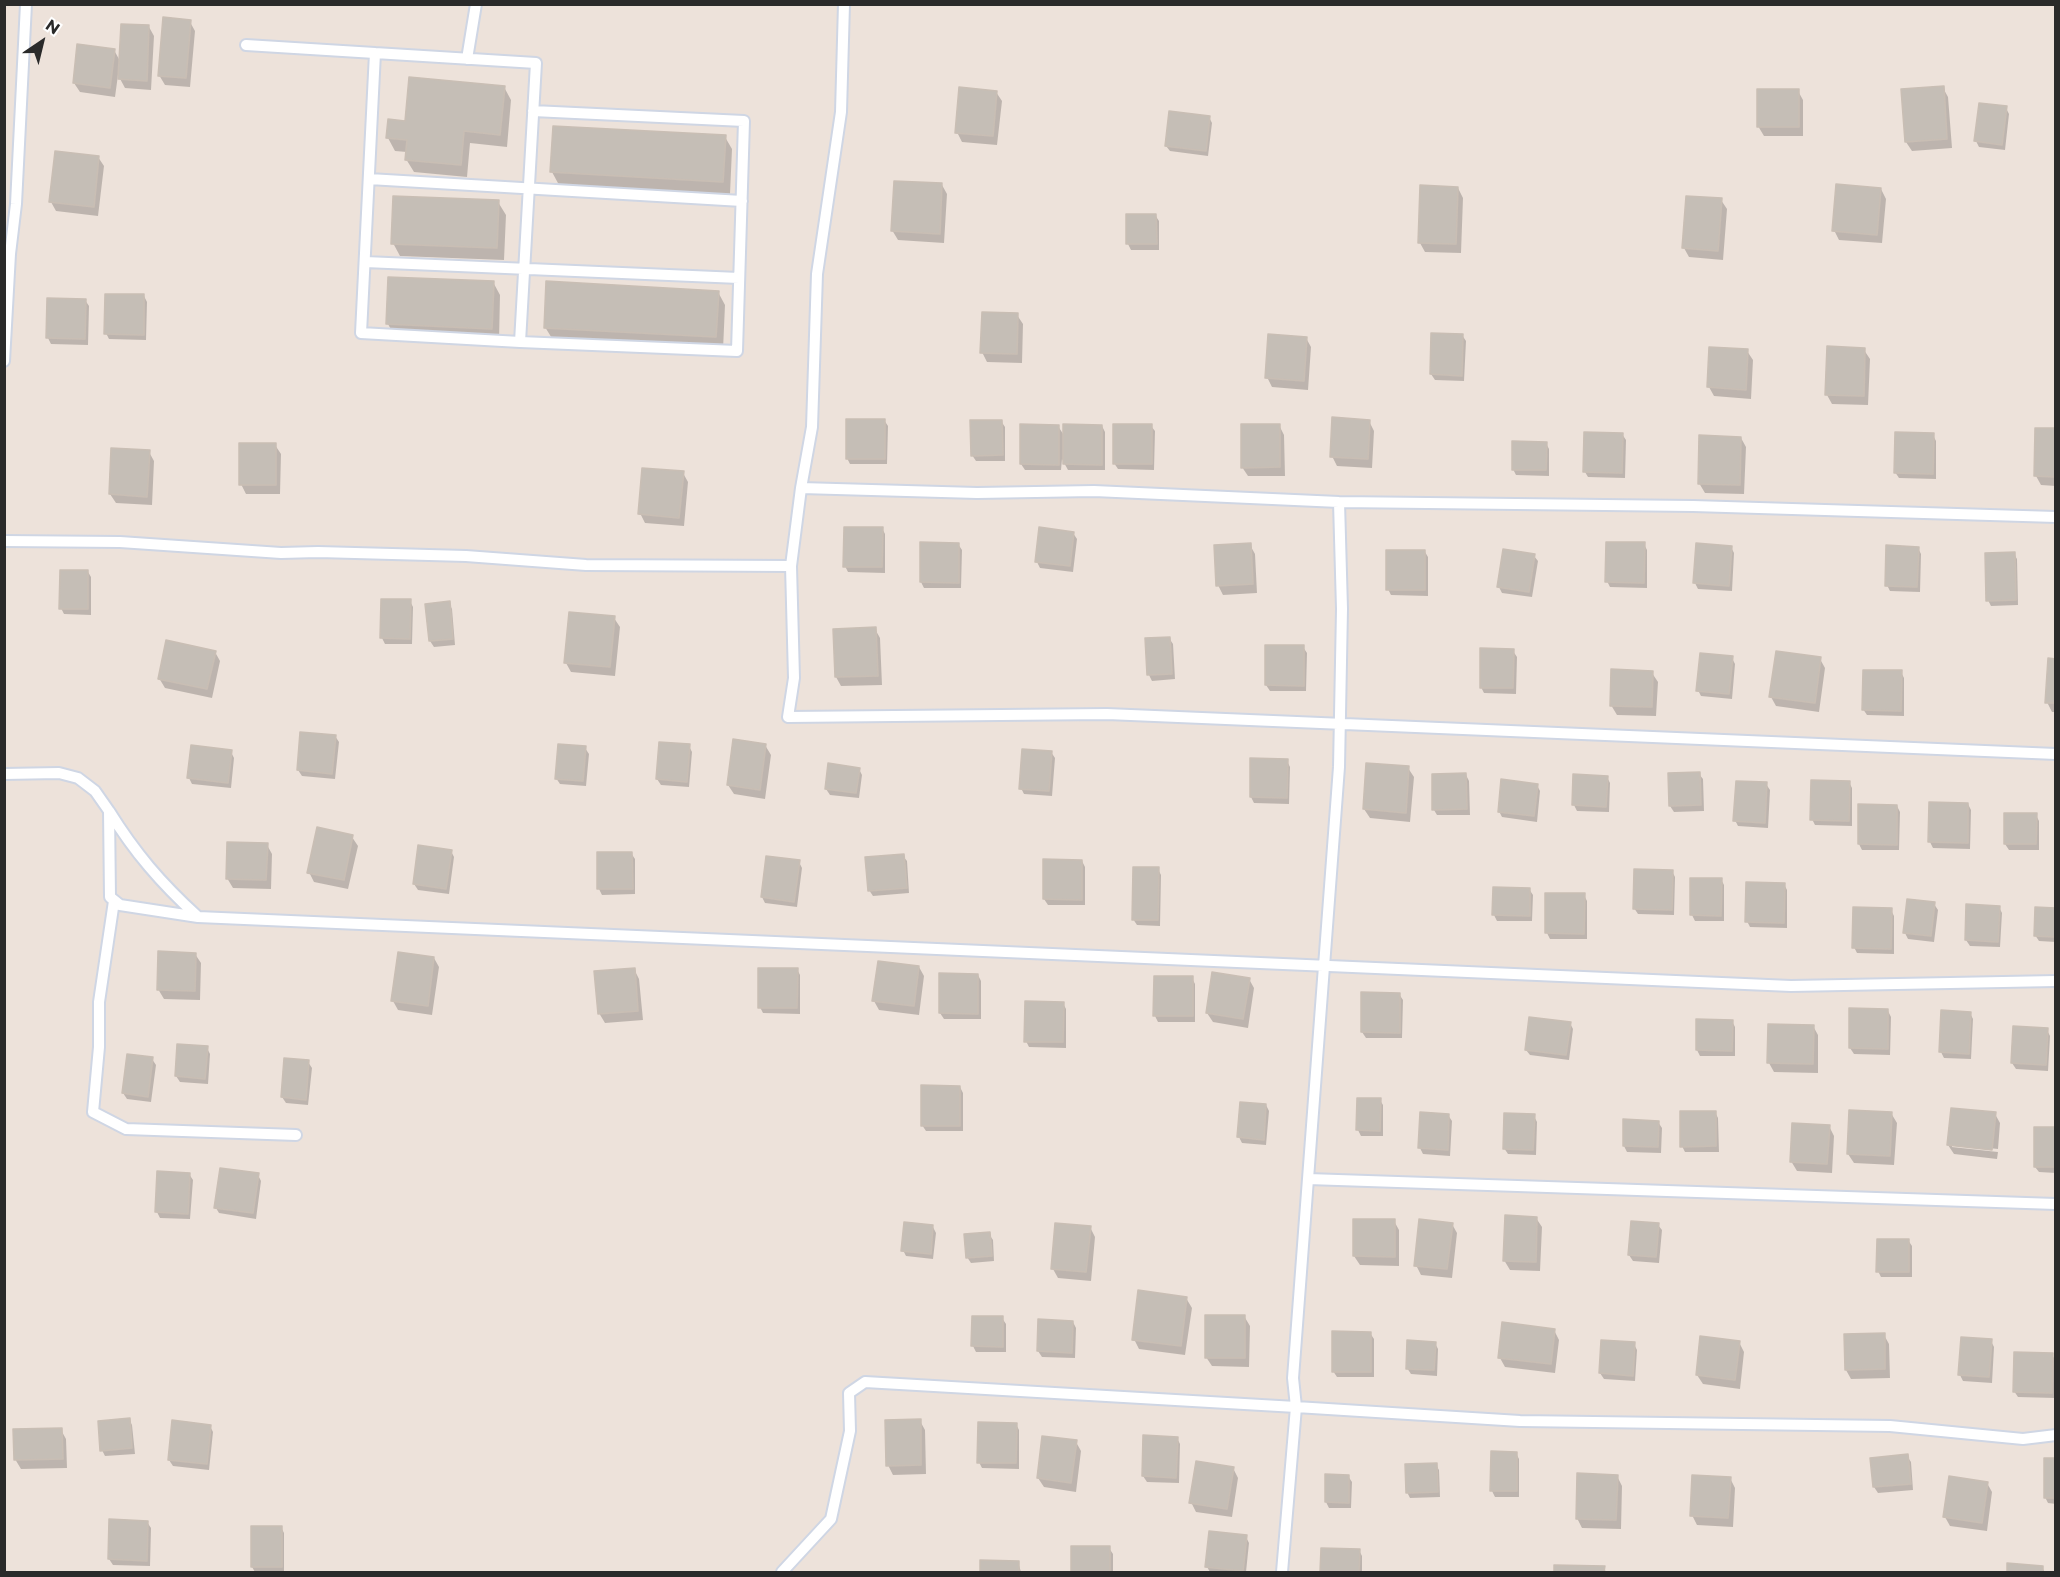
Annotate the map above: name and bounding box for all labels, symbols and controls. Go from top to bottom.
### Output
north arrow [12,12,72,72]
text: N [42,15,63,38]

